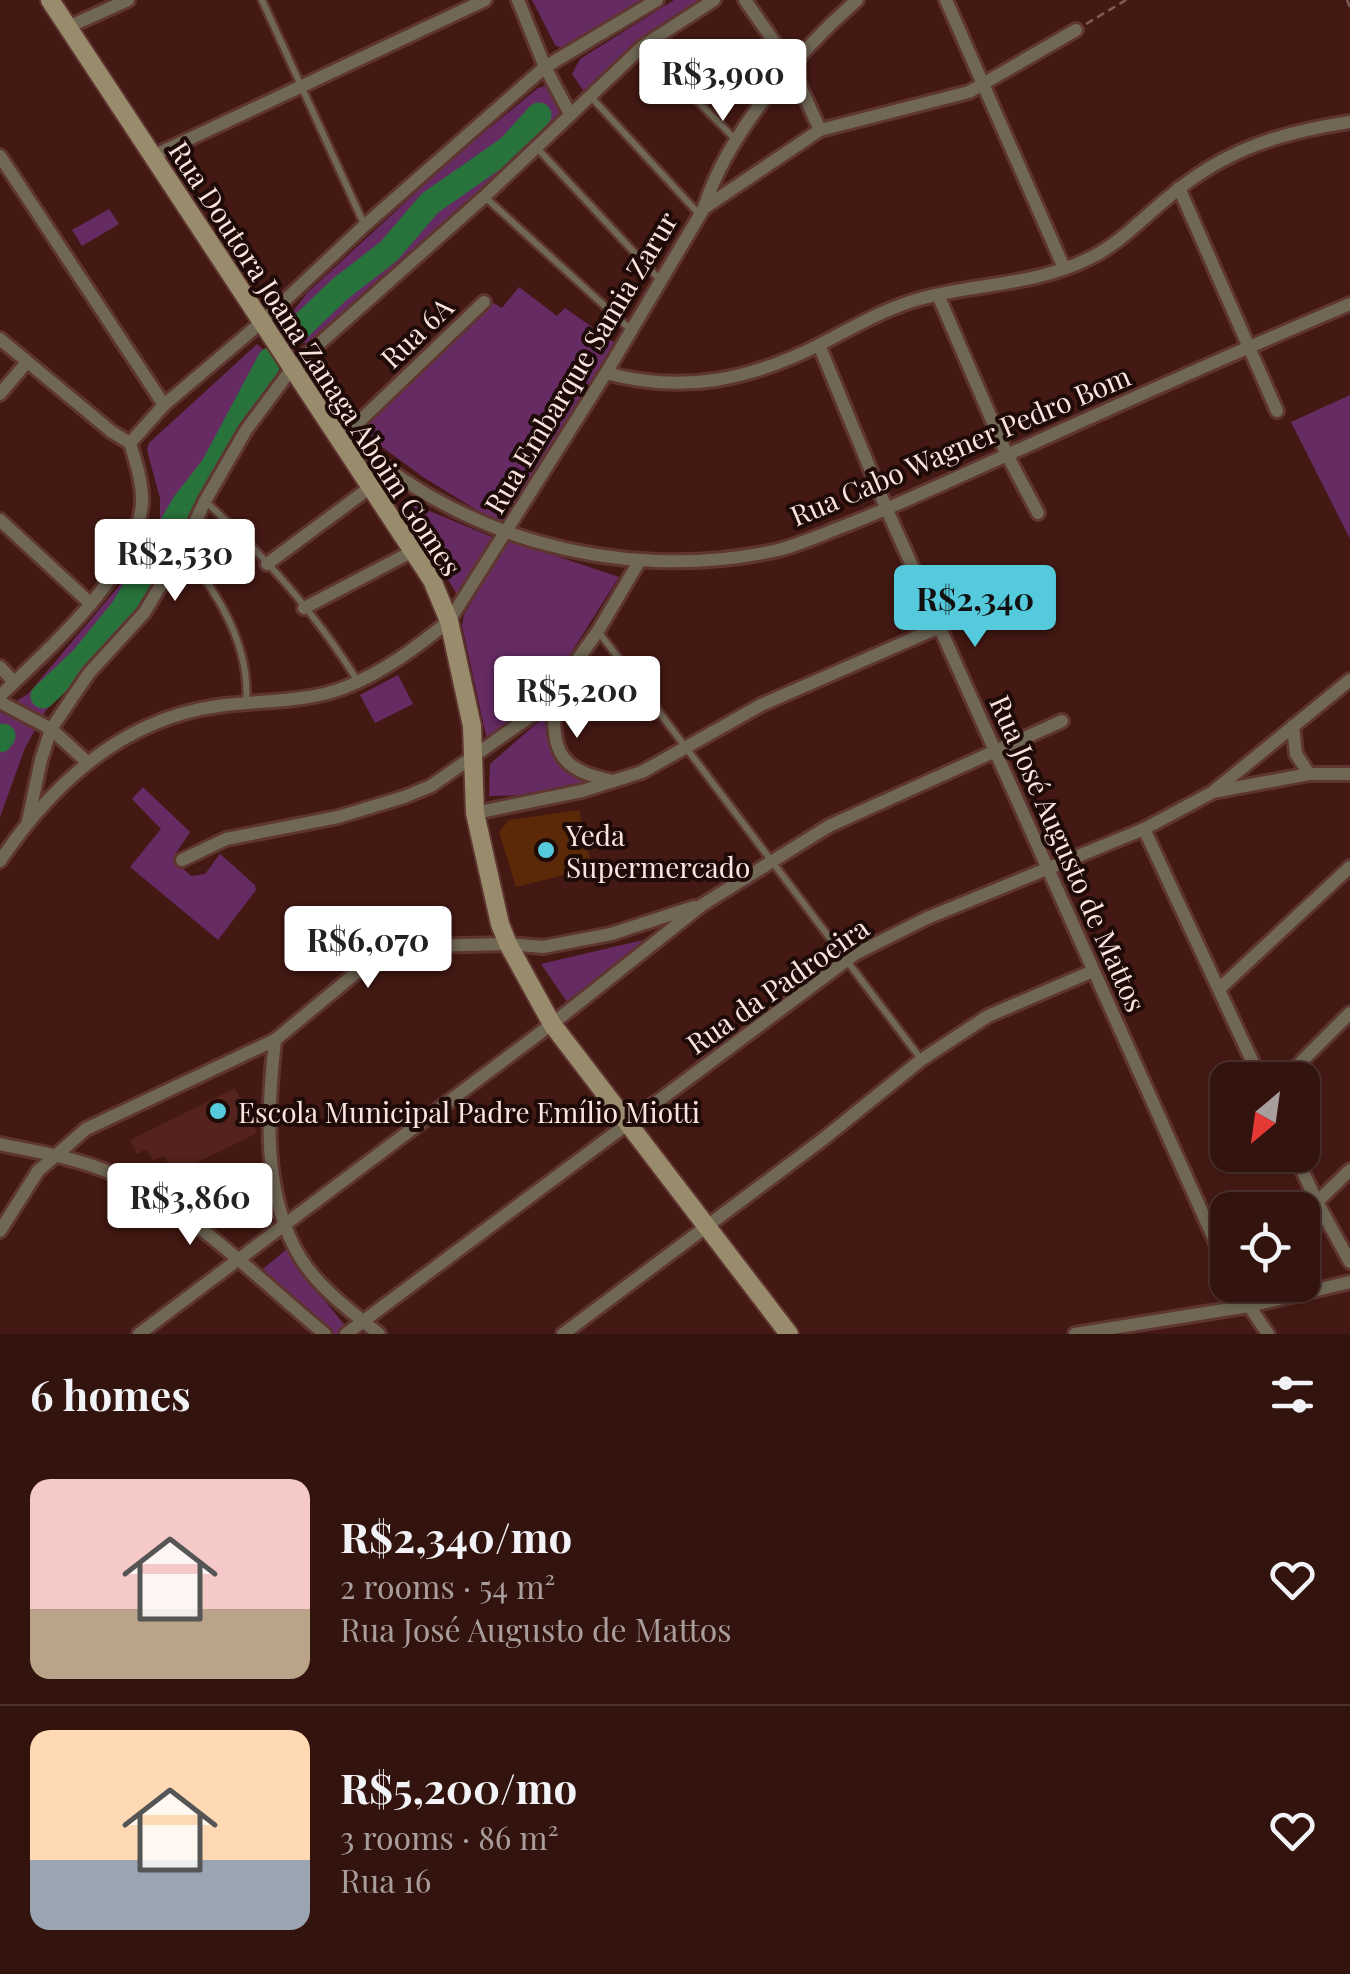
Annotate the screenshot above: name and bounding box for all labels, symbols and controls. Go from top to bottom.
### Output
pin: R$3,900 [631,39,815,124]
text: R$3,900 [661,50,785,93]
street label: Rua Doutora Joana Zanaga Aboim Gomes [161,134,471,582]
street label: Rua Embarque Samia Zarur [475,204,685,520]
street label: Rua 6A [372,288,460,376]
street label: Rua Cabo Wagner Pedro Bom [784,356,1136,534]
pin: R$2,530 [83,519,267,604]
text: R$2,530 [117,530,233,573]
pin: R$2,340 [883,565,1067,650]
text: R$2,340 [916,576,1034,619]
pin: R$5,200 [485,656,669,741]
text: R$5,200 [516,667,638,710]
street label: Rua José Augusto de Mattos [982,689,1156,1017]
place label: Yeda Supermercado [565,816,750,885]
marker: Yeda Supermercado [535,839,557,861]
pin: R$6,070 [276,906,460,991]
street label: Rua da Padroeira [679,908,875,1062]
text: R$6,070 [307,917,429,960]
north arrow [1210,1062,1320,1172]
map controls [1210,1062,1320,1302]
place label: Escola Municipal Padre Emílio Miotti [238,1093,700,1130]
marker: Escola Municipal Padre Emílio Miotti [207,1100,229,1122]
pin: R$3,860 [98,1163,282,1248]
text: R$3,860 [129,1174,251,1217]
button: locate [1210,1192,1320,1302]
text: 6 homes [30,1366,191,1422]
icon: filters [1265,1367,1320,1422]
text: R$2,340/mo [340,1508,572,1564]
icon: home [110,1519,230,1639]
icon: heart [1265,1552,1320,1607]
text: 2 rooms · 54 m² [340,1564,555,1607]
text: Rua José Augusto de Mattos [340,1607,732,1650]
text: R$5,200/mo [340,1759,577,1815]
icon: home [110,1770,230,1890]
icon: heart [1265,1803,1320,1858]
text: 3 rooms · 86 m² [340,1815,559,1858]
text: Rua 16 [340,1858,431,1901]

